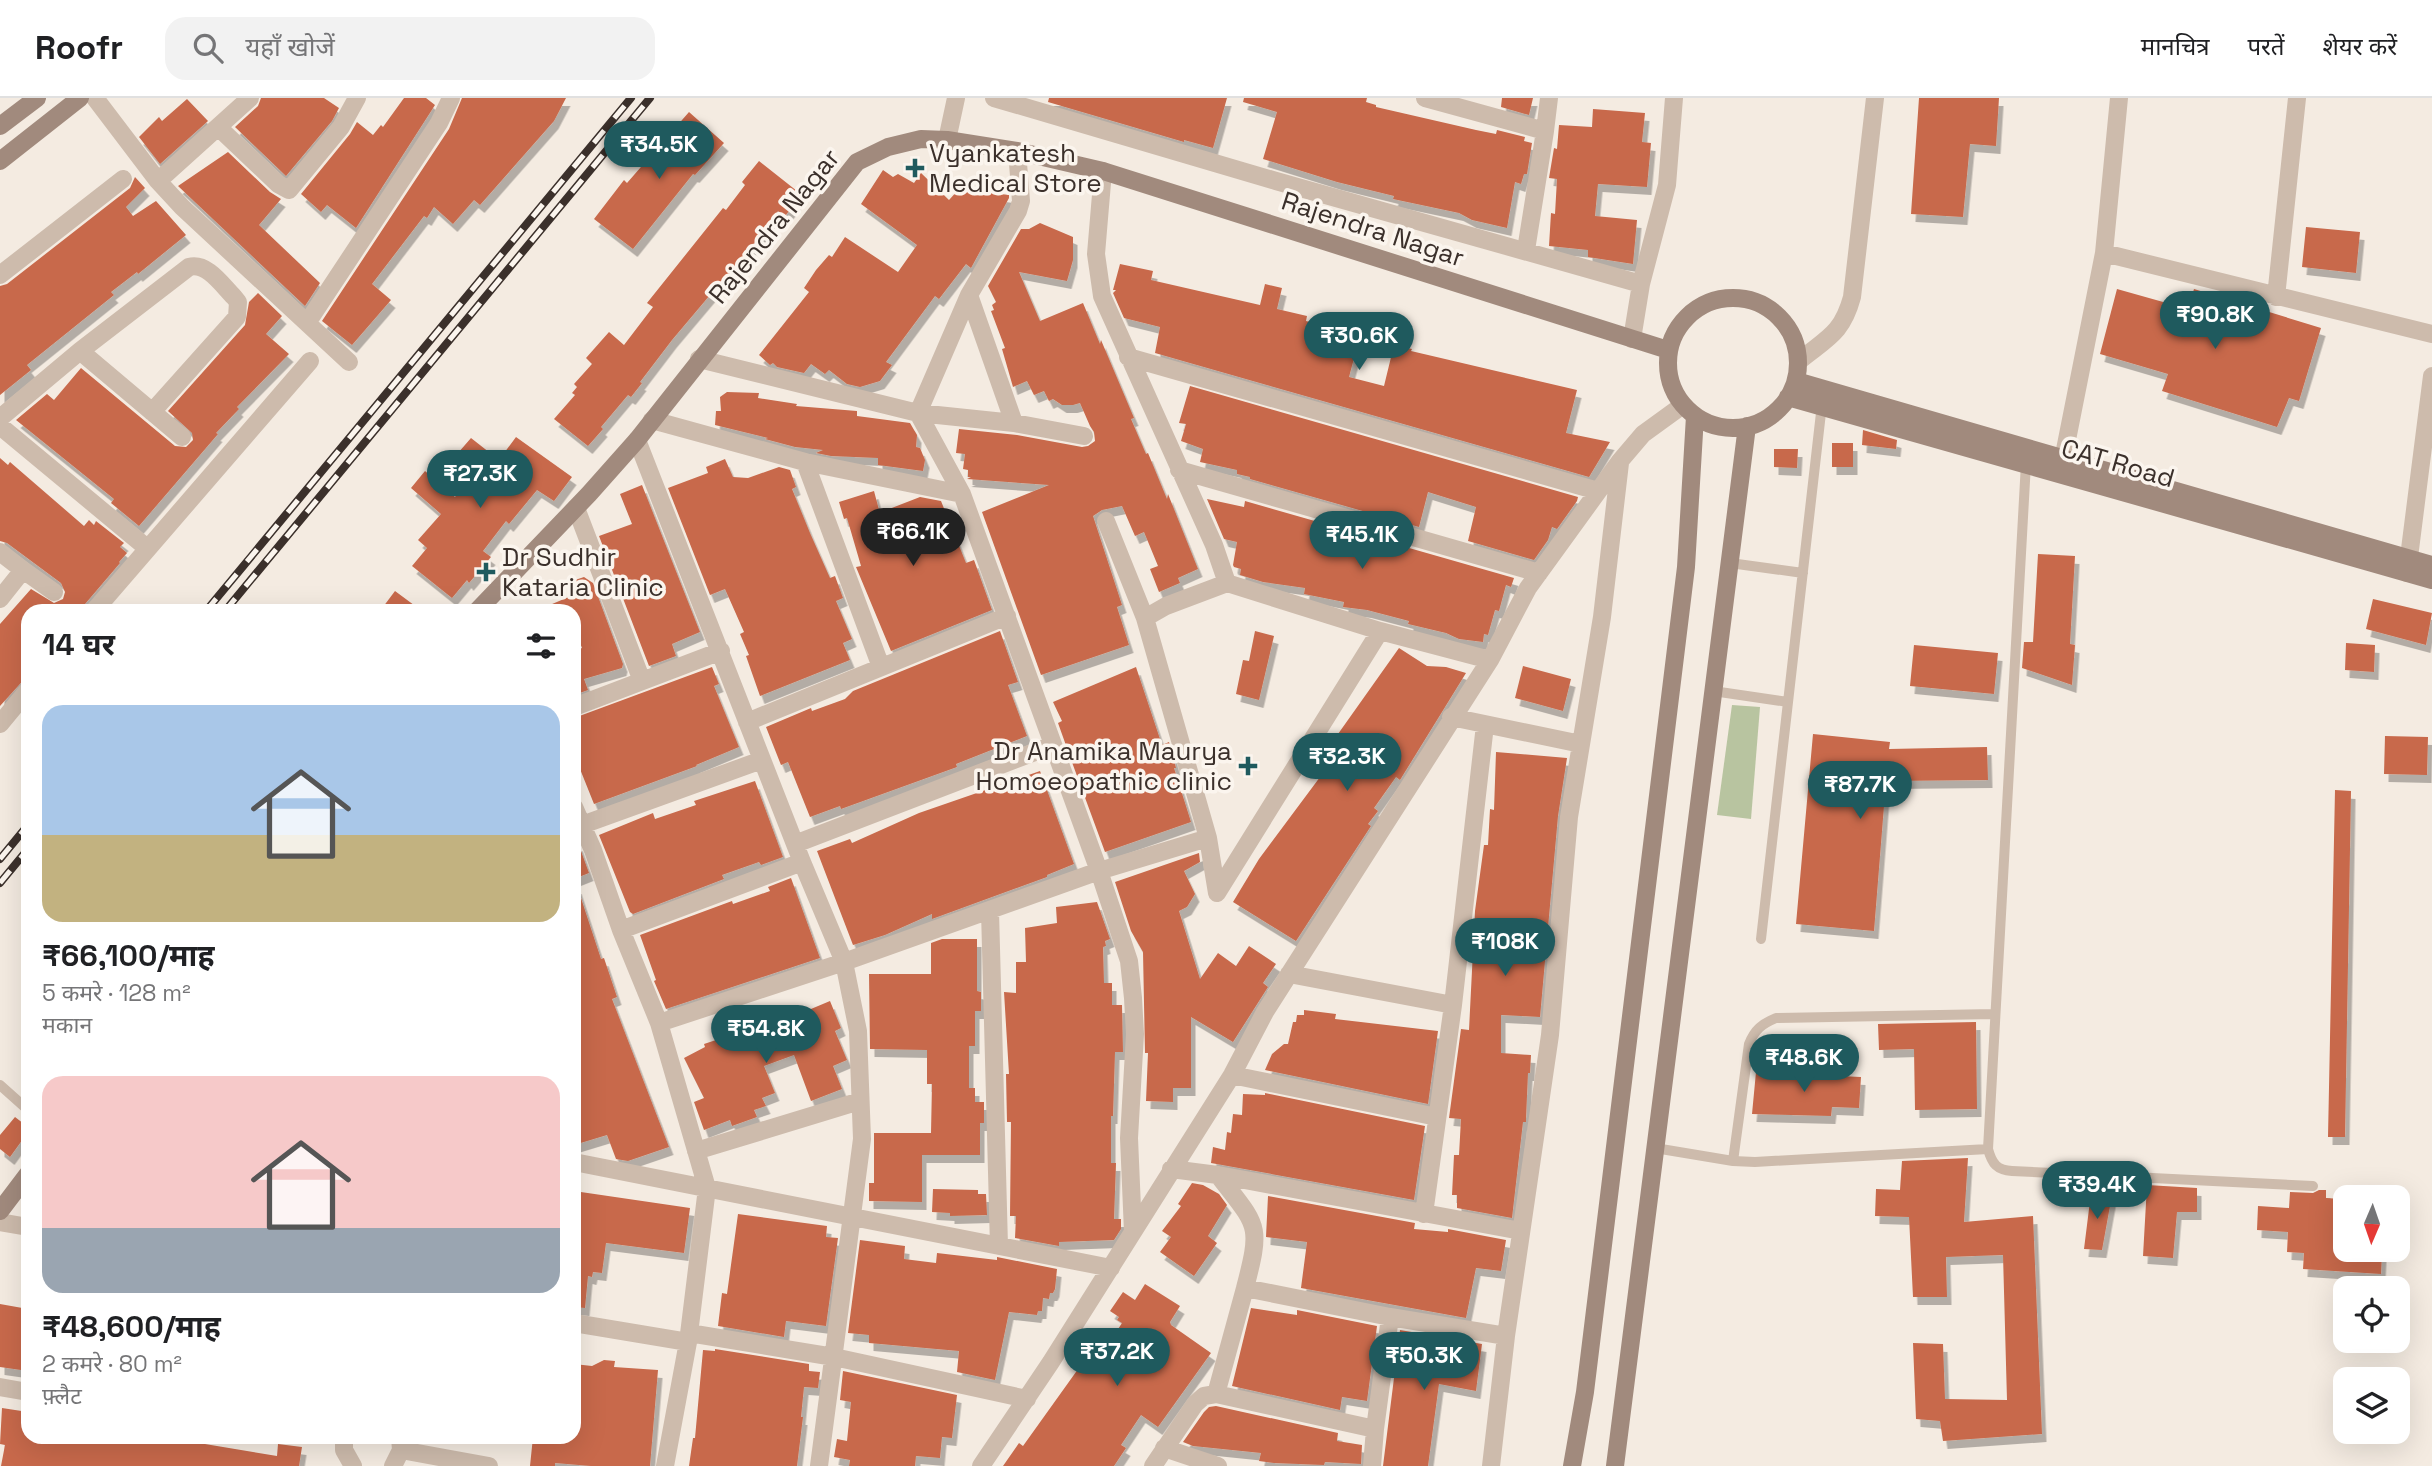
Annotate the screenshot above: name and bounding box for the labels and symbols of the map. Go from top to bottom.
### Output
pin: ₹34.5K [602,122,716,181]
place label: Vyankatesh Medical Store [929,136,1102,200]
street label: Rajendra Nagar [701,141,847,311]
marker: Vyankatesh Medical Store [907,160,923,176]
street label: Rajendra Nagar [1277,183,1469,275]
pin: ₹90.8K [2158,292,2272,351]
pin: ₹30.6K [1302,313,1416,372]
street label: CAT Road [2058,431,2178,495]
pin: ₹27.3K [423,450,537,510]
pin: ₹66.1K [856,508,970,568]
pin: ₹45.1K [1305,512,1419,571]
place label: Dr Sudhir Kataria Clinic [502,540,664,604]
marker: Dr Sudhir Kataria Clinic [476,562,496,582]
place label: Dr Anamika Maurya Homoeopathic clinic [975,734,1232,798]
pin: ₹32.3K [1290,734,1404,793]
marker: Dr Anamika Maurya Homoeopathic clinic [1238,756,1258,776]
pin: ₹87.7K [1803,762,1917,821]
pin: ₹108K [1456,918,1554,978]
pin: ₹54.8K [709,1006,823,1065]
pin: ₹48.6K [1747,1034,1861,1094]
pin: ₹39.4K [2040,1162,2154,1221]
north arrow [2333,1185,2410,1262]
pin: ₹37.2K [1060,1328,1174,1388]
pin: ₹50.3K [1367,1332,1481,1392]

